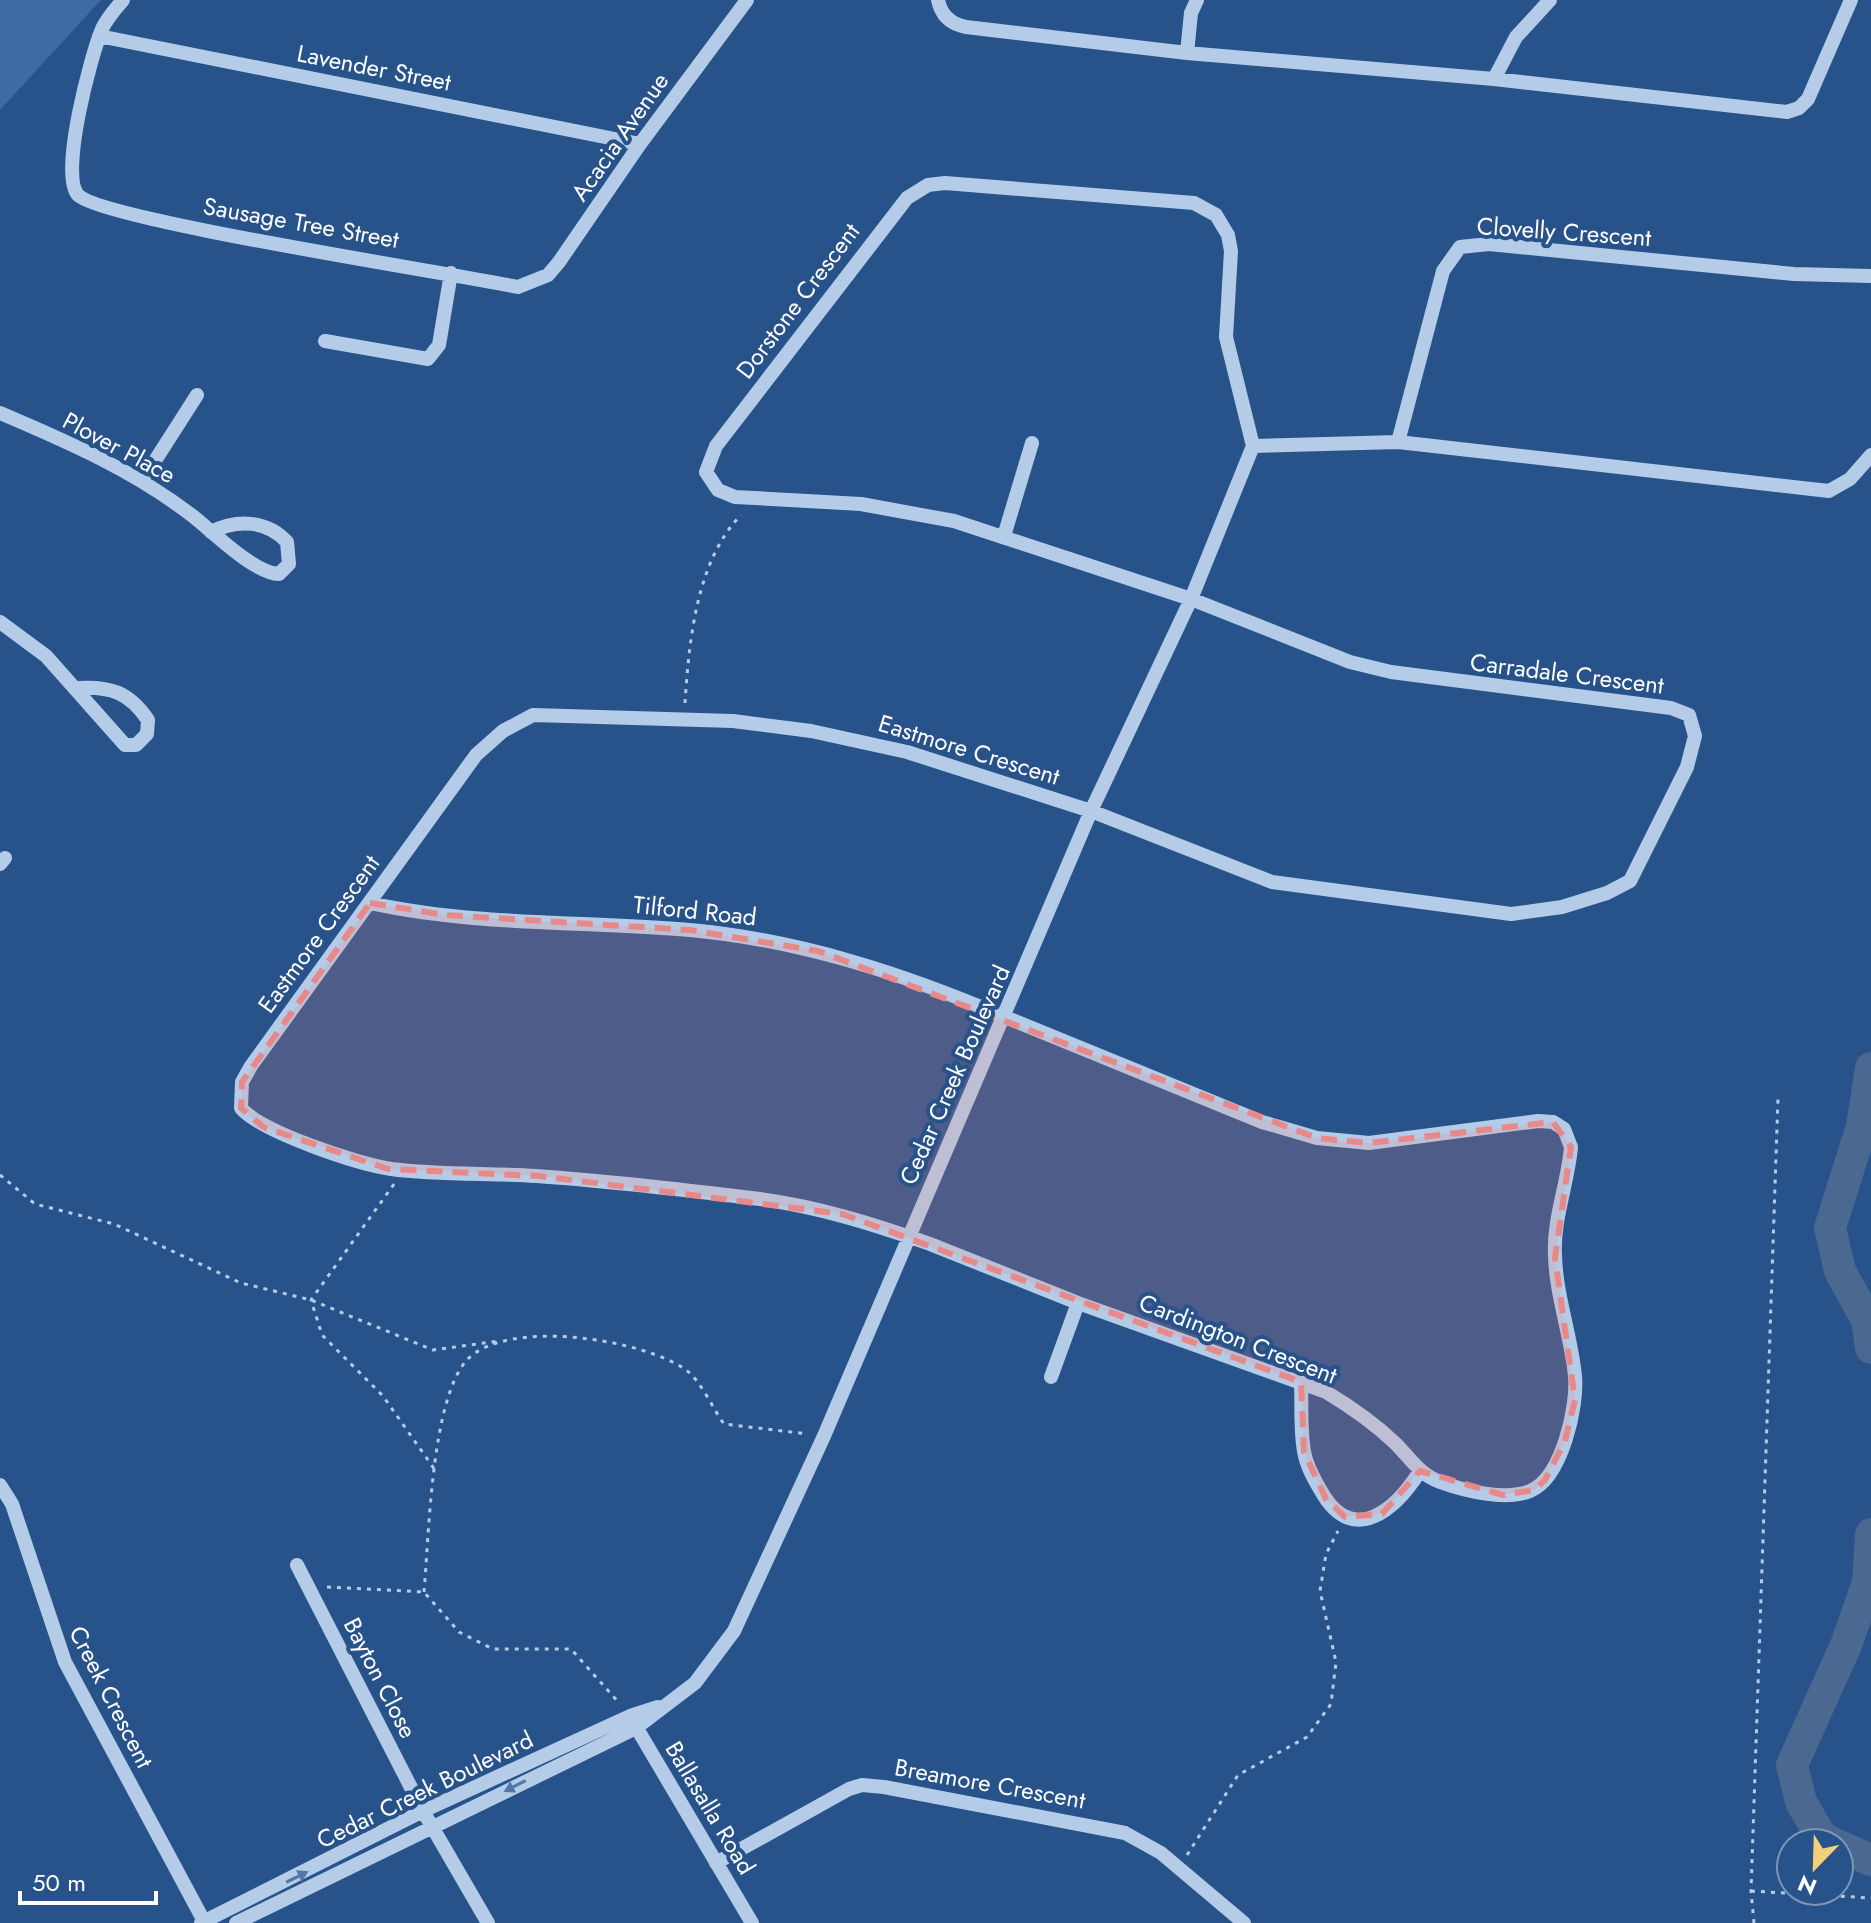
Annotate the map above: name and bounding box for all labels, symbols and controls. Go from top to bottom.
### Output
street label: Lavender Street [294,35,454,100]
street label: Acacia Avenue [562,65,677,208]
street label: Sausage Tree Street [201,188,402,257]
street label: Clovelly Crescent [1476,208,1653,255]
street label: Dorstone Crescent [727,215,868,386]
street label: Plover Place [57,403,182,492]
street label: Carradale Crescent [1468,644,1666,703]
street label: Eastmore Crescent [874,705,1064,794]
street label: Eastmore Crescent [249,847,388,1020]
street label: Tilford Road [632,887,758,934]
street label: Cedar Creek Boulevard [890,959,1019,1190]
street label: Cardington Crescent [1134,1285,1343,1393]
street label: Bayton Close [335,1611,426,1744]
street label: Creek Crescent [61,1620,162,1774]
street label: Cedar Creek Boulevard [311,1722,539,1857]
street label: Ballasalla Road [657,1734,764,1881]
street label: Breamore Crescent [892,1750,1088,1818]
one-way arrow [504,1779,527,1792]
north arrow [1775,1827,1855,1907]
scale bar [20,1855,156,1905]
text: 50 m [32,1865,86,1900]
text: N [1793,1867,1821,1904]
one-way arrow [285,1870,308,1884]

